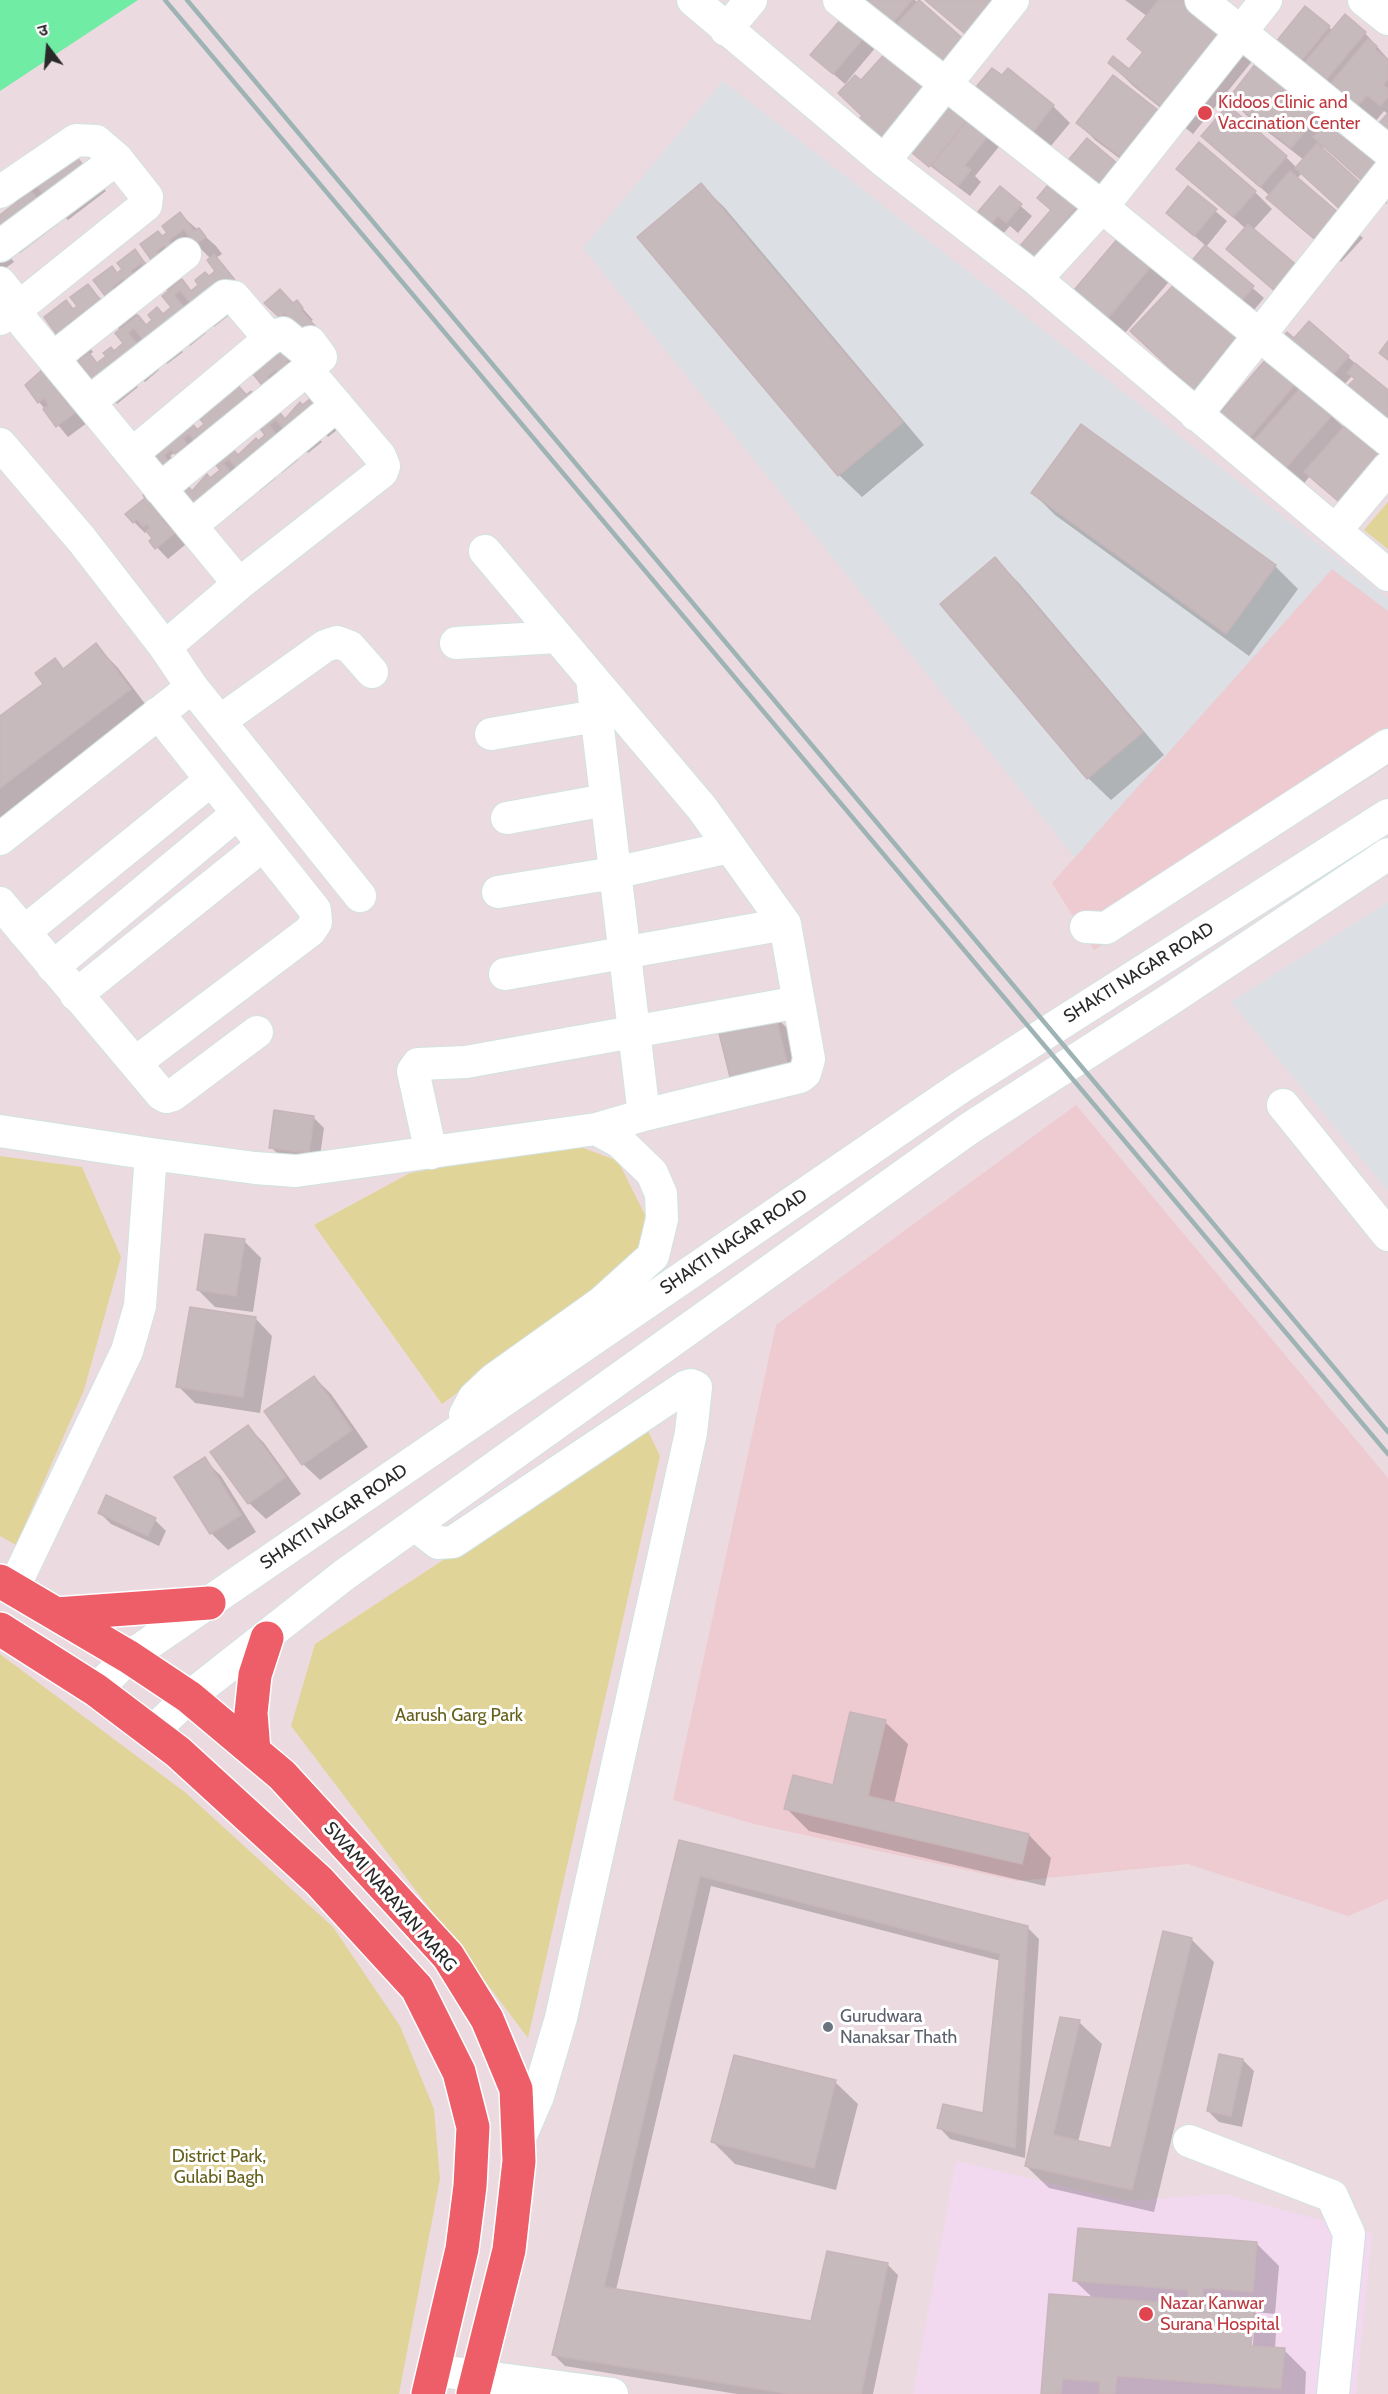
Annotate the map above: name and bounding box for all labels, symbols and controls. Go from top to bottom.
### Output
north arrow [18,18,78,78]
text: उ [36,20,50,41]
place label: Kidoos Clinic and Vaccination Center [1218,92,1360,134]
marker: Kidoos Clinic and Vaccination Center [1196,104,1214,122]
street label: SHAKTI NAGAR ROAD [1060,918,1218,1028]
street label: SHAKTI NAGAR ROAD [656,1185,812,1299]
street label: SHAKTI NAGAR ROAD [256,1460,412,1574]
park label: Aarush Garg Park [395,1705,523,1727]
street label: SWAMI NARAYAN MARG [319,1818,461,1976]
place label: Gurudwara Nanaksar Thath [840,2006,957,2048]
marker: Gurudwara Nanaksar Thath [821,2020,835,2034]
park label: District Park, Gulabi Bagh [172,2146,266,2188]
place label: Nazar Kanwar Surana Hospital [1160,2293,1279,2336]
marker: Nazar Kanwar Surana Hospital [1137,2305,1155,2323]

